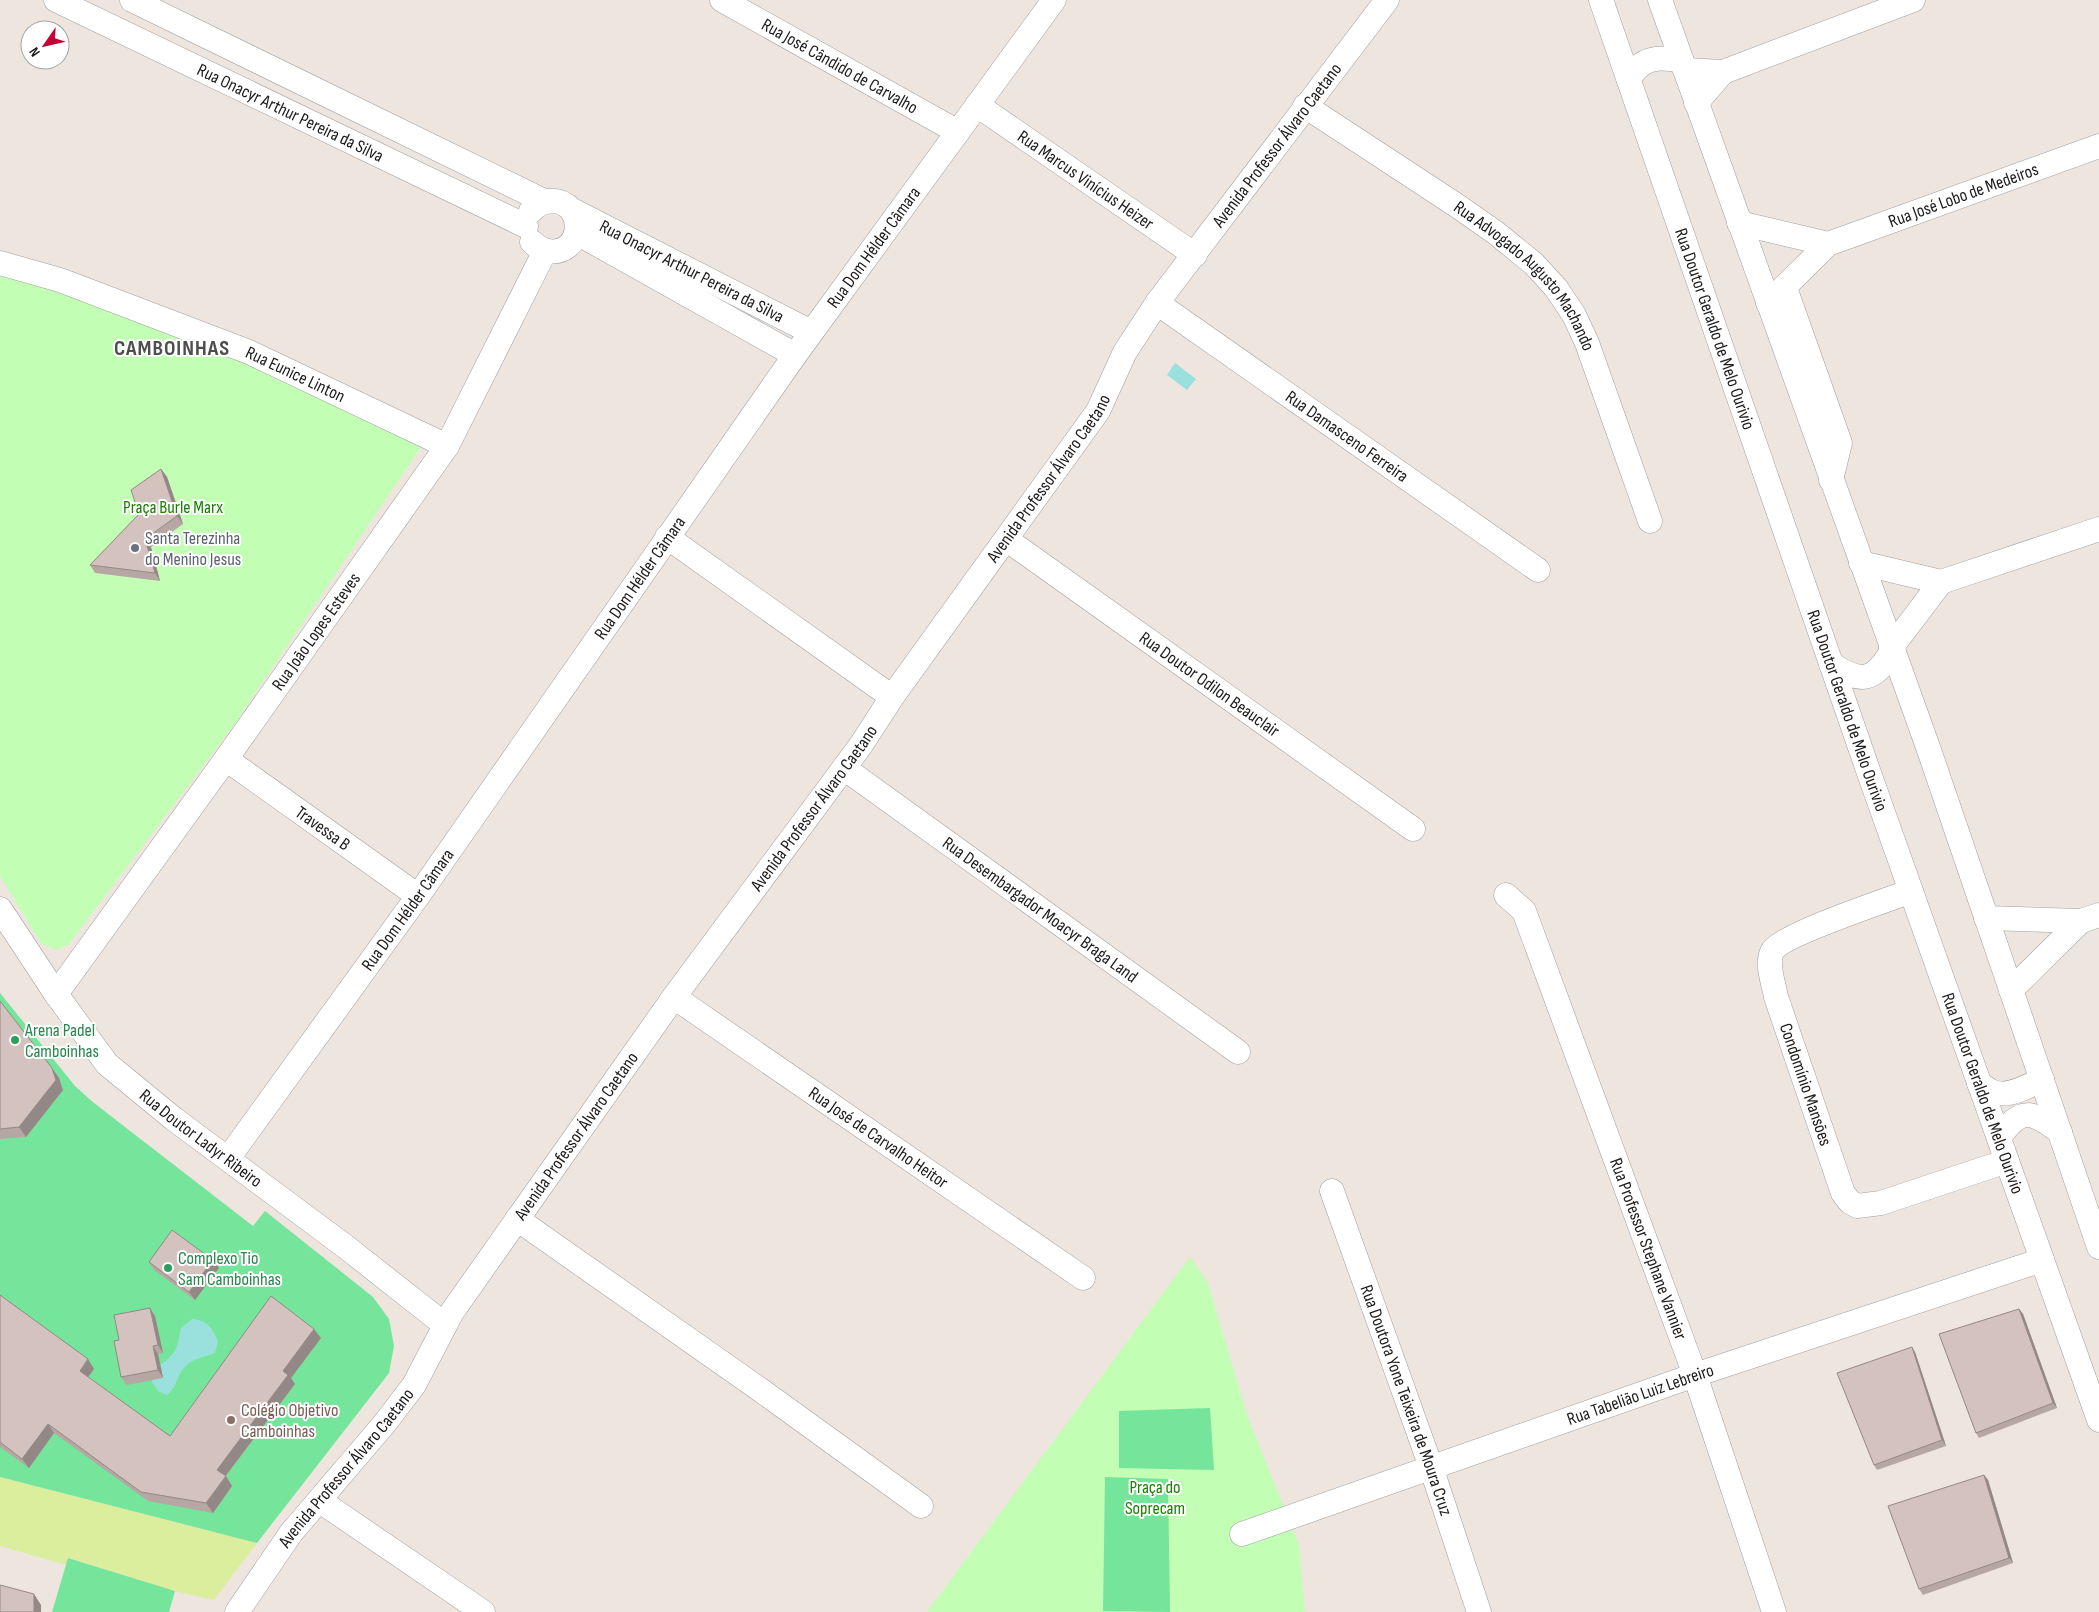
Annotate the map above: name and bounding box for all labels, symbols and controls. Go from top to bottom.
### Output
street label: Rua José Cândido de Carvalho [758,14,921,118]
north arrow [20,20,70,70]
text: N [25,44,44,60]
street label: Rua Onacyr Arthur Pereira da Silva [194,59,387,167]
street label: Avenida Professor Álvaro Caetano [1208,59,1346,232]
street label: Rua Marcus Vinícius Heizer [1013,126,1158,234]
street label: Rua José Lobo de Medeiros [1886,159,2041,232]
street label: Rua Dom Hélder Câmara [823,183,925,312]
street label: Rua Advogado Augusto Machando [1450,197,1599,353]
street label: Rua Onacyr Arthur Pereira da Silva [596,216,787,327]
street label: Rua Doutor Geraldo de Melo Ourivio [1670,225,1759,432]
district label: CAMBOINHAS [114,335,230,362]
street label: Rua Eunice Linton [242,342,348,407]
street label: Rua Damasceno Ferreira [1281,386,1412,487]
street label: Avenida Professor Álvaro Caetano [982,391,1115,567]
park label: Praça Burle Marx [123,497,223,518]
street label: Rua Dom Hélder Câmara [590,513,690,644]
place label: Santa Terezinha do Menino Jesus [145,528,241,570]
marker: Santa Terezinha do Menino Jesus [129,542,141,554]
street label: Rua João Lopes Esteves [268,569,365,695]
street label: Rua Doutor Geraldo de Melo Ourivio [1802,607,1892,814]
street label: Rua Doutor Odilon Beauclair [1135,627,1284,742]
street label: Avenida Professor Álvaro Caetano [746,721,882,896]
street label: Travessa B [291,802,354,855]
street label: Rua Desembargador Moacyr Braga Land [938,832,1142,987]
street label: Rua Dom Hélder Câmara [357,845,459,975]
street label: Rua Doutor Geraldo de Melo Ourivio [1937,990,2028,1197]
place label: Arena Padel Camboinhas [24,1020,99,1062]
street label: Condomínio Mansões [1775,1020,1836,1149]
marker: Arena Padel Camboinhas [9,1034,21,1046]
street label: Avenida Professor Álvaro Caetano [510,1048,643,1225]
street label: Rua José de Carvalho Heitor [804,1083,952,1193]
street label: Rua Doutor Ladyr Ribeiro [135,1085,266,1192]
street label: Rua Professor Stephane Vannier [1605,1155,1691,1343]
place label: Complexo Tio Sam Camboinhas [178,1248,281,1290]
marker: Complexo Tio Sam Camboinhas [162,1262,174,1274]
street label: Rua Doutora Yone Teixeira de Moura Cruz [1356,1282,1457,1519]
street label: Rua Tabelião Luiz Lebreiro [1564,1360,1716,1430]
street label: Avenida Professor Álvaro Caetano [274,1384,419,1552]
place label: Colégio Objetivo Camboinhas [241,1400,338,1442]
marker: Colégio Objetivo Camboinhas [225,1414,237,1426]
park label: Praça do Soprecam [1125,1477,1185,1519]

